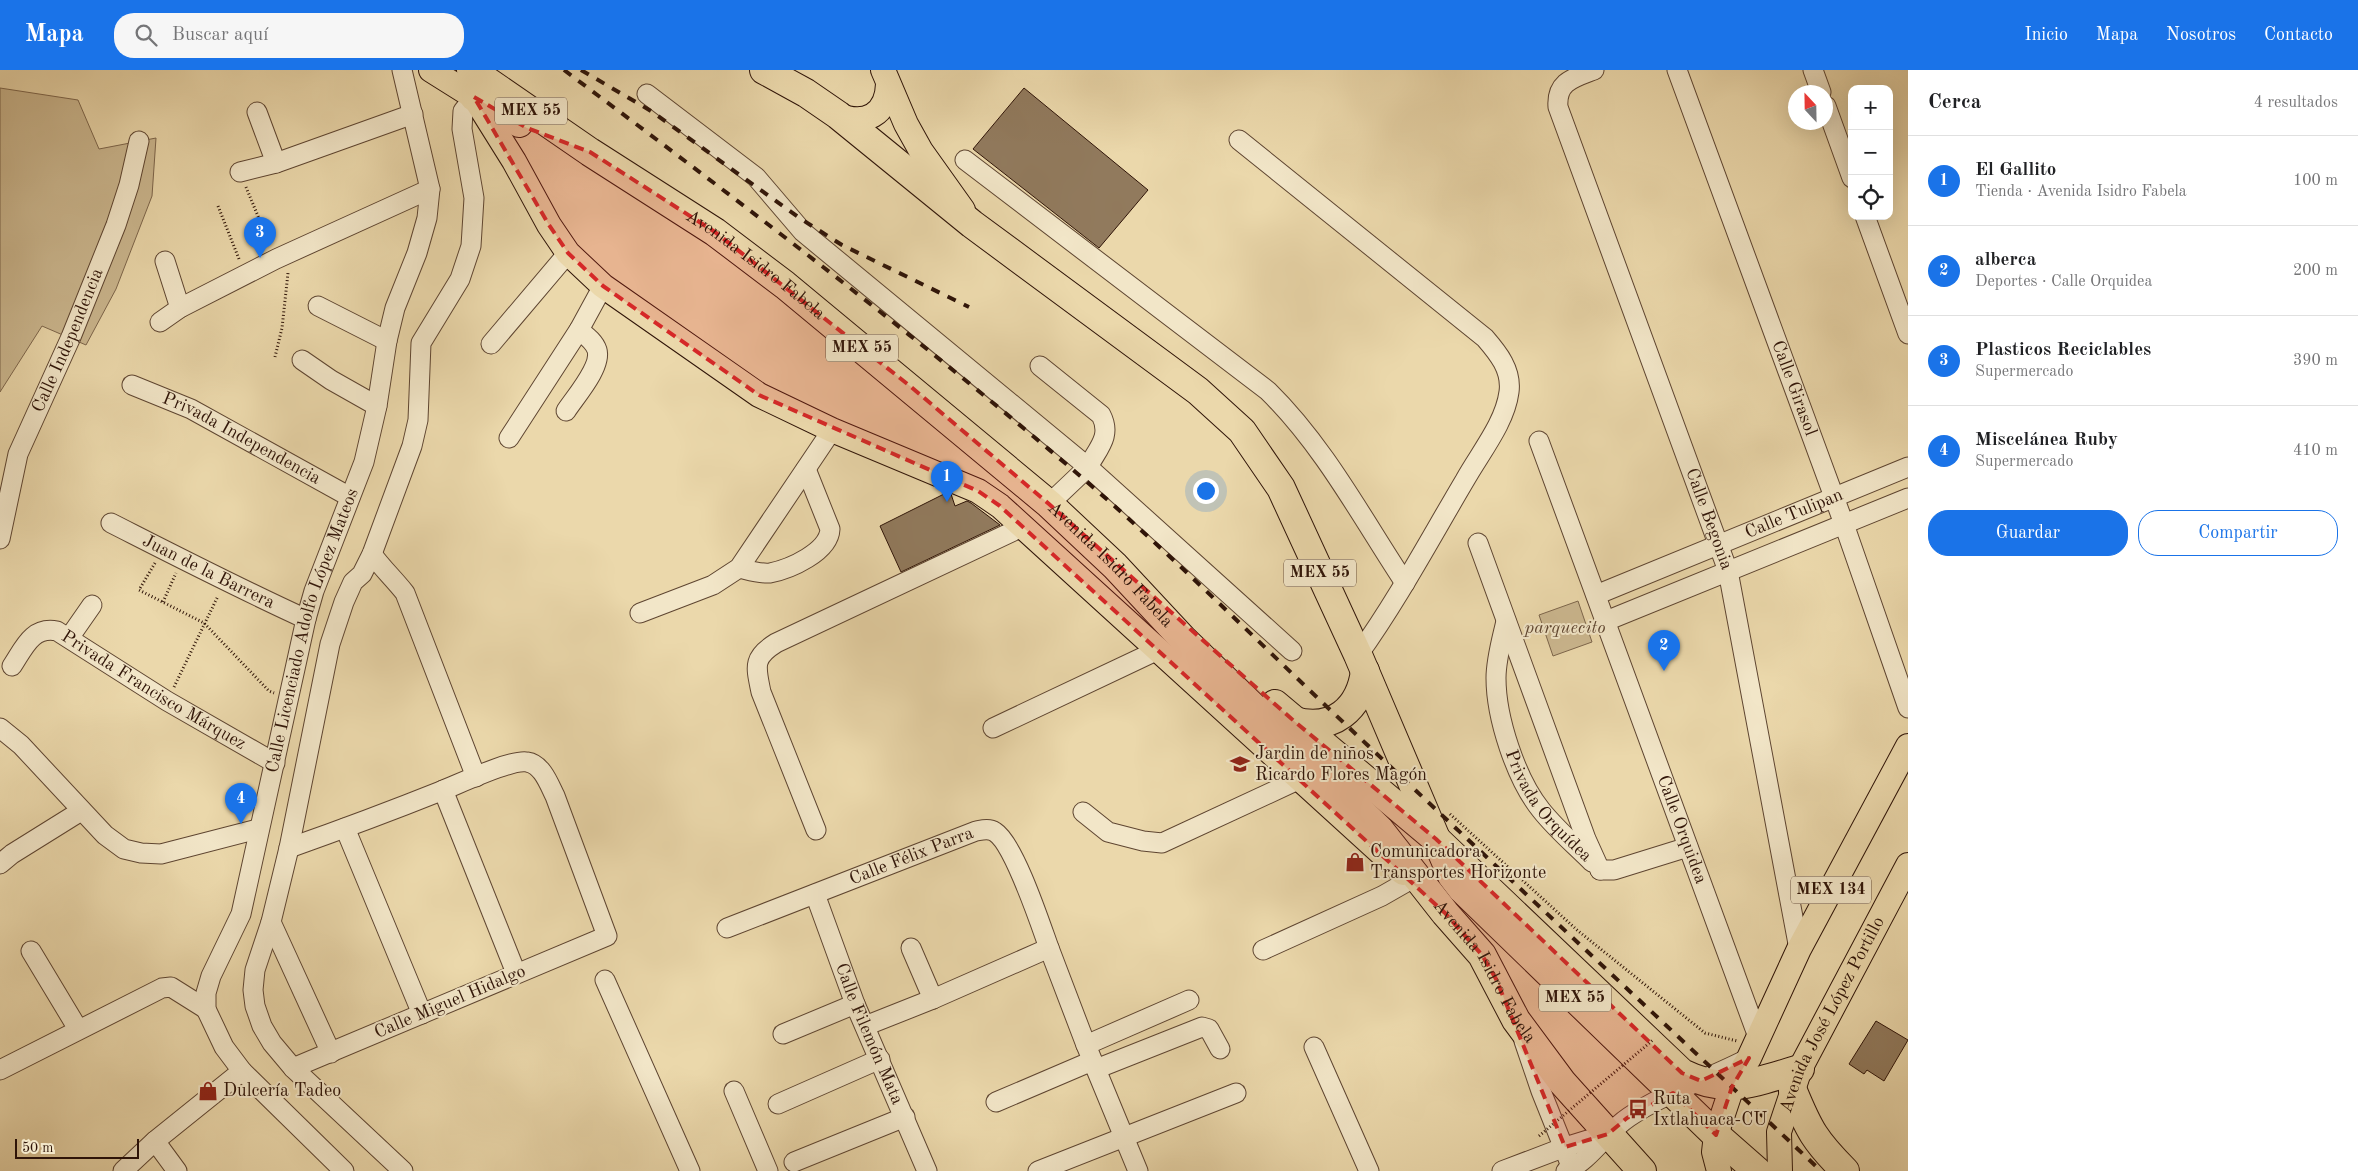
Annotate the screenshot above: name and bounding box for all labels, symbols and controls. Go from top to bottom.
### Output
search box [114,13,464,58]
icon: search [132,21,160,49]
text: Mapa [25,23,84,47]
text: Buscar aquí [172,26,268,45]
text: Inicio [2025,26,2068,44]
text: Mapa [2096,26,2138,44]
text: Nosotros [2166,26,2236,44]
text: Contacto [2264,26,2333,44]
north arrow [1788,85,1833,130]
map controls [1848,85,1893,220]
button: + [1848,85,1893,130]
text: Cerca [1928,92,1981,113]
text: 4 resultados [2254,95,2338,111]
road number: MEX 55 [495,97,567,124]
button: − [1848,130,1893,175]
text: El Gallito [1975,161,2056,180]
text: 1 [1939,173,1949,189]
text: 100 m [2293,173,2338,189]
button: locate [1848,175,1893,220]
text: Tienda · Avenida Isidro Fabela [1975,184,2187,200]
street label: Avenida Isidro Fabela [683,207,828,323]
pin: 3 [244,217,276,258]
text: alberca [1975,251,2036,270]
text: 2 [1939,263,1949,279]
text: 200 m [2293,263,2338,279]
street label: Calle Independencia [29,266,107,415]
text: Deportes · Calle Orquidea [1975,274,2152,290]
road number: MEX 55 [826,334,898,362]
street label: Calle Girasol [1768,338,1820,438]
text: Plasticos Reciclables [1975,341,2151,360]
text: 3 [1939,353,1949,369]
text: 390 m [2293,353,2338,369]
text: Supermercado [1975,364,2073,380]
street label: Privada Independencia [160,389,324,488]
text: Miscelánea Ruby [1975,431,2118,450]
text: 4 [1939,443,1949,459]
text: 410 m [2293,443,2338,459]
text: Supermercado [1975,454,2073,470]
pin: 1 [931,461,963,502]
street label: Calle Begonia [1682,466,1736,572]
your location [1193,478,1219,504]
street label: Calle Licenciado Adolfo López Mateos [263,486,362,775]
street label: Calle Tulipan [1742,486,1846,542]
street label: Avenida Isidro Fabela [1044,499,1176,631]
button: Guardar [1928,510,2128,556]
button: Compartir [2138,510,2338,556]
street label: Juan de la Barrera [139,531,278,612]
road number: MEX 55 [1284,559,1356,586]
park label: parquecito [1522,619,1606,637]
street label: Privada Francisco Márquez [58,627,249,753]
pin: 2 [1648,630,1680,671]
place label: Jardin de niños Ricardo Flores Magón [1255,745,1427,784]
street label: Privada Orquídea [1502,747,1595,865]
school or university icon: Jardin de niños Ricardo Flores Magón [1229,753,1251,775]
street label: Calle Orquidea [1654,773,1710,886]
pin: 4 [225,783,257,824]
street label: Calle Félix Parra [847,824,976,888]
place label: Comunicadora Transportes Horizonte [1370,843,1546,882]
shop icon: Comunicadora Transportes Horizonte [1344,851,1366,873]
road number: MEX 134 [1791,876,1871,904]
street label: Avenida Isidro Fabela [1430,897,1539,1047]
street label: Avenida José López Portillo [1777,914,1888,1115]
street label: Calle Filemón Mata [832,961,906,1107]
street label: Calle Miguel Hidalgo [372,962,528,1042]
road number: MEX 55 [1539,984,1611,1011]
shop icon: Dulcería Tadeo [197,1080,219,1102]
place label: Dulcería Tadeo [223,1082,341,1100]
place label: Ruta Ixtlahuaca-CU [1653,1090,1767,1129]
bus stop icon: Ruta Ixtlahuaca-CU [1627,1098,1649,1120]
scale bar [15,1136,139,1159]
text: 50 m [22,1141,53,1155]

